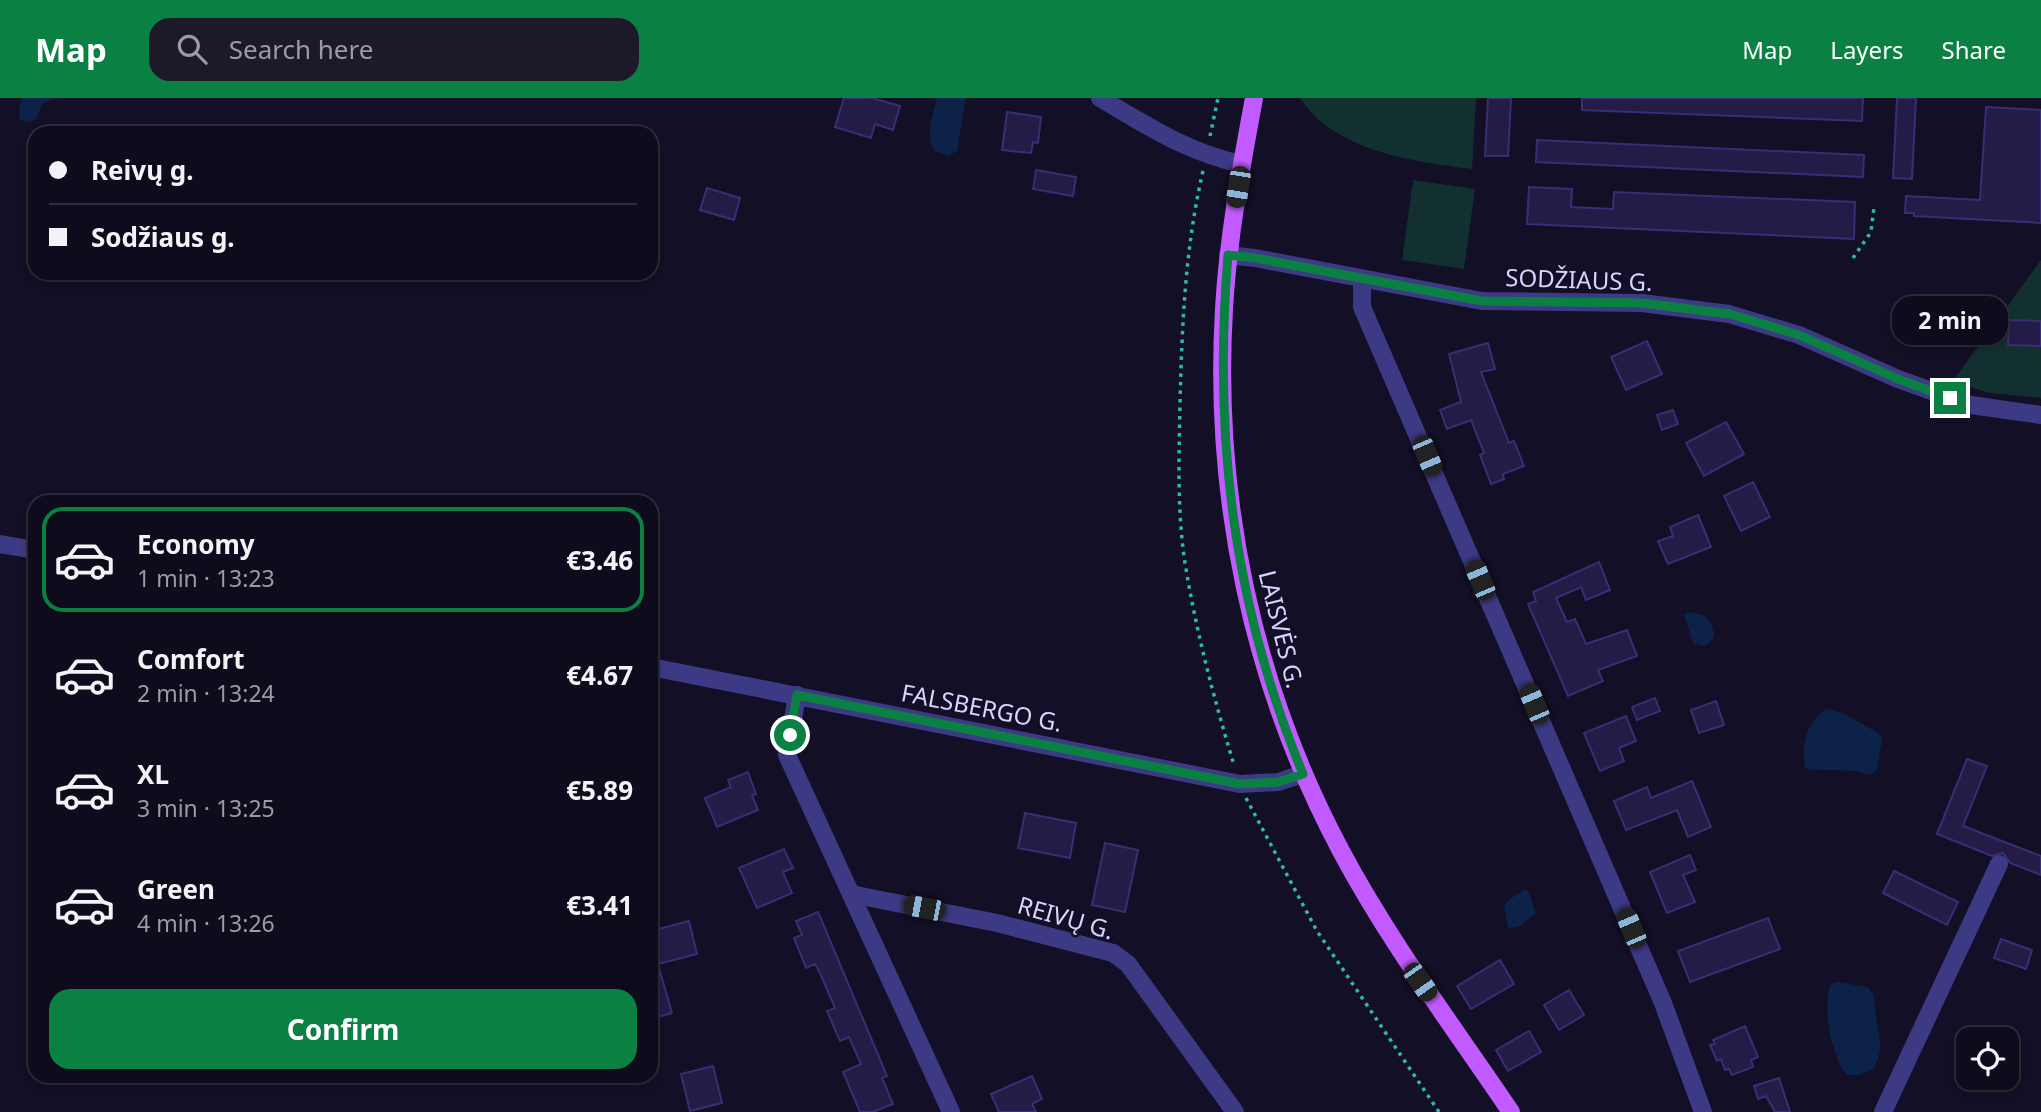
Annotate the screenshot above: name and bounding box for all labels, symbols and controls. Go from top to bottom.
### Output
search box [149,18,639,81]
text: Map [35,27,107,72]
icon: search [173,30,211,68]
text: Search here [229,31,373,67]
text: Map [1742,33,1792,66]
text: Layers [1830,33,1904,66]
text: Share [1942,33,2006,66]
text: Reivų g. [91,152,194,188]
car [1225,165,1252,209]
text: Sodžiaus g. [91,219,235,255]
street label: SODŽIAUS G. [1505,260,1653,298]
callout: 2 min [1892,296,2008,345]
text: 2 min [1918,304,1982,336]
route end [1934,382,1966,414]
car [1410,433,1445,479]
text: Economy [137,526,255,562]
icon: car [53,528,116,591]
text: €3.46 [566,542,633,578]
car [1463,557,1498,603]
text: 1 min · 13:23 [137,562,275,594]
street label: LAISVĖS G. [1251,567,1313,691]
text: Comfort [137,641,245,677]
icon: car [53,643,116,706]
text: €4.67 [566,657,633,693]
street label: FALSBERGO G. [899,675,1065,739]
text: 2 min · 13:24 [137,677,275,709]
car [1517,681,1552,727]
route start [774,719,806,751]
text: XL [137,756,169,792]
icon: car [53,758,116,821]
text: €5.89 [566,772,633,808]
text: 3 min · 13:25 [137,792,275,824]
text: Green [137,871,215,907]
icon: car [53,873,116,936]
text: €3.41 [566,887,633,923]
street label: REIVŲ G. [1014,888,1118,946]
car [902,894,947,922]
car [1614,905,1649,951]
text: 4 min · 13:26 [137,907,275,939]
car [1400,959,1441,1005]
button: Confirm [49,989,637,1069]
map controls [1956,1027,2019,1090]
button: locate [1956,1027,2019,1090]

